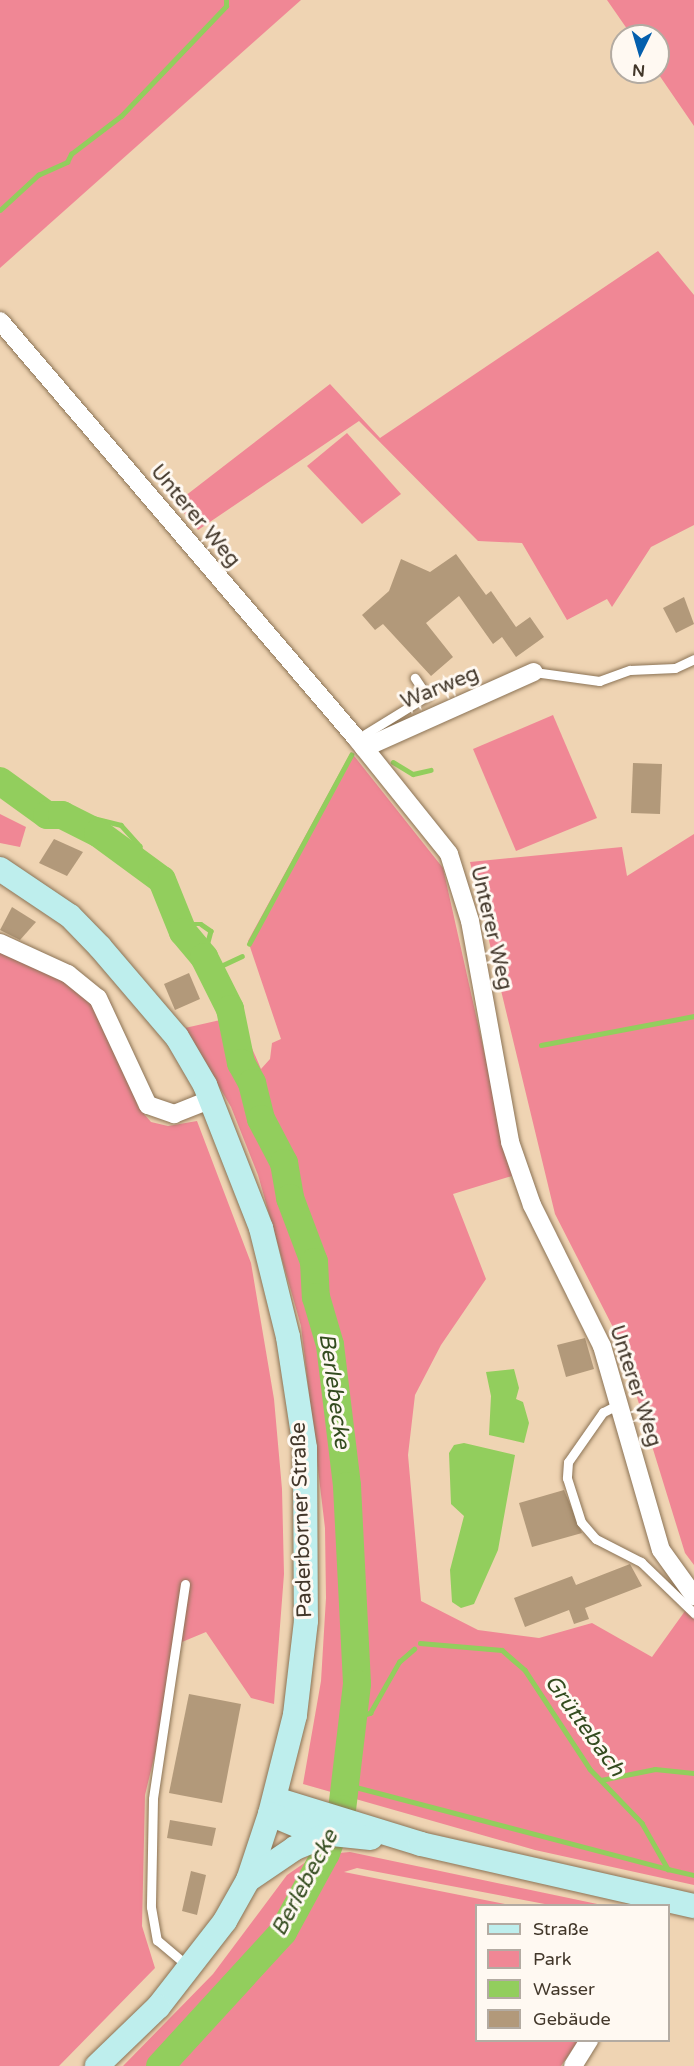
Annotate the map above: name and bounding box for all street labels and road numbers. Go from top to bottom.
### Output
street label: Unterer Weg [145,459,245,573]
street label: Warweg [397,661,483,715]
street label: Unterer Weg [465,864,517,992]
street label: Unterer Weg [603,1322,667,1450]
street label: Paderborner Straße [286,1422,318,1618]

